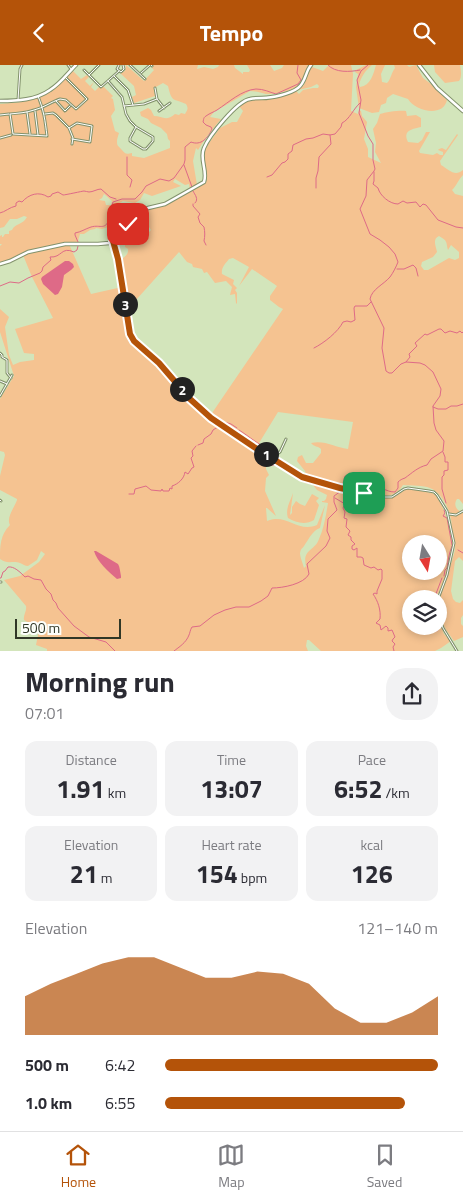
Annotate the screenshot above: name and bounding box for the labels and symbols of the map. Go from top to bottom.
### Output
pin [107,203,149,245]
pin: 3 [112,291,138,317]
pin: 2 [170,377,194,401]
pin: 1 [254,441,278,467]
pin [343,472,385,514]
north arrow [402,535,448,580]
scale bar [15,616,121,639]

